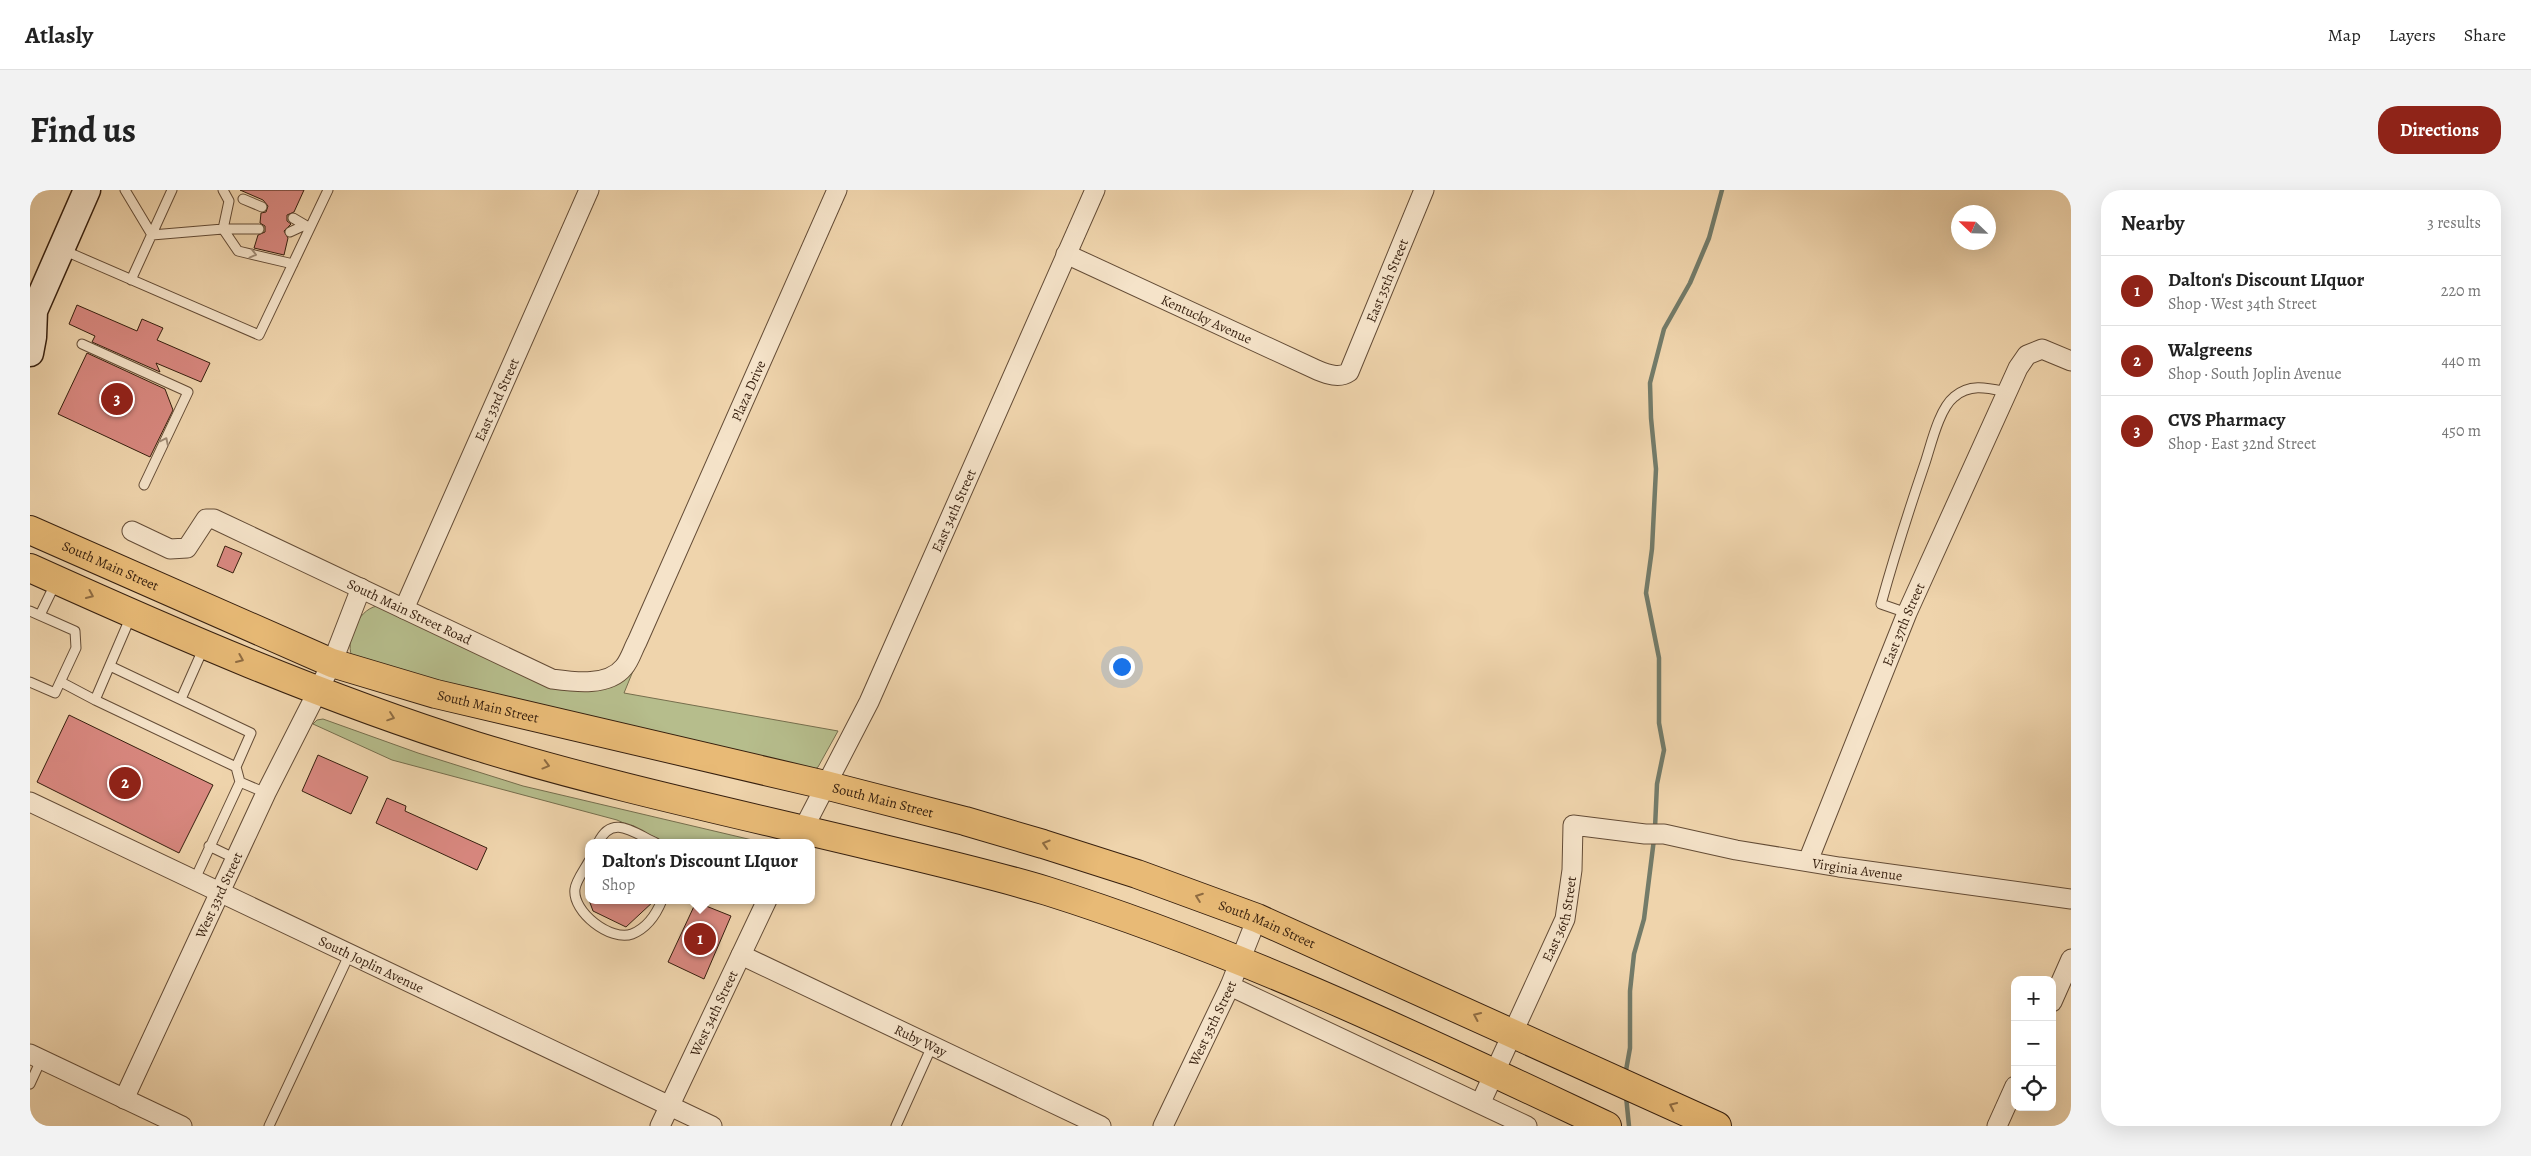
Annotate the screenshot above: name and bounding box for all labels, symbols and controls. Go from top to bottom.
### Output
text: Atlasly [25,19,93,51]
text: Map [2328,23,2361,47]
text: Layers [2389,23,2436,47]
text: Share [2464,23,2506,47]
text: Find us [30,106,136,154]
button: Directions [2378,106,2501,154]
north arrow [1951,205,1996,250]
text: Nearby [2121,209,2184,237]
text: 3 results [2427,212,2481,234]
street label: East 35th Street [1361,235,1413,325]
one-way arrow [248,248,257,259]
text: Dalton's Discount LIquor [2168,267,2364,293]
text: 1 [2134,280,2140,302]
text: 220 m [2441,280,2481,302]
street label: Kentucky Avenue [1158,290,1255,348]
text: Shop · West 34th Street [2168,293,2317,315]
text: Walgreens [2168,337,2252,363]
text: 2 [2133,350,2141,372]
text: 440 m [2441,350,2481,372]
street label: East 33rd Street [470,355,523,444]
street label: Plaza Drive [726,357,770,424]
text: Shop · South Joplin Avenue [2168,363,2342,385]
pin: 3 [101,380,133,418]
text: CVS Pharmacy [2168,407,2285,433]
text: 3 [2134,420,2140,442]
text: 450 m [2442,420,2481,442]
text: Shop · East 32nd Street [2168,433,2316,455]
one-way arrow [159,437,170,446]
street label: East 34th Street [927,466,980,555]
street label: South Main Street [59,536,162,595]
street label: South Main Street Road [344,574,475,649]
street label: East 37th Street [1877,579,1929,669]
one-way arrow [85,589,94,599]
one-way arrow [235,653,244,663]
your location [1109,654,1135,680]
street label: South Main Street [435,685,541,727]
one-way arrow [386,712,395,722]
one-way arrow [542,760,550,770]
pin: 2 [109,764,141,802]
street label: South Main Street [830,778,936,822]
popup [585,839,815,904]
one-way arrow [1042,840,1050,850]
street label: West 33rd Street [190,848,247,942]
text: Dalton's Discount LIquor [602,848,798,874]
street label: Virginia Avenue [1810,853,1904,885]
text: Shop [602,874,635,896]
street label: East 36th Street [1537,874,1581,965]
one-way arrow [1196,893,1204,903]
street label: South Main Street [1216,895,1319,953]
pin: 1 [684,920,716,958]
street label: South Joplin Avenue [316,931,427,997]
street label: West 34th Street [685,967,742,1060]
map controls [2011,976,2056,1111]
button: + [2011,976,2056,1021]
street label: West 35th Street [1183,977,1241,1070]
one-way arrow [1473,1012,1482,1023]
street label: Ruby Way [891,1020,951,1061]
button: − [2011,1021,2056,1066]
button: locate [2011,1066,2056,1111]
one-way arrow [1669,1101,1678,1112]

